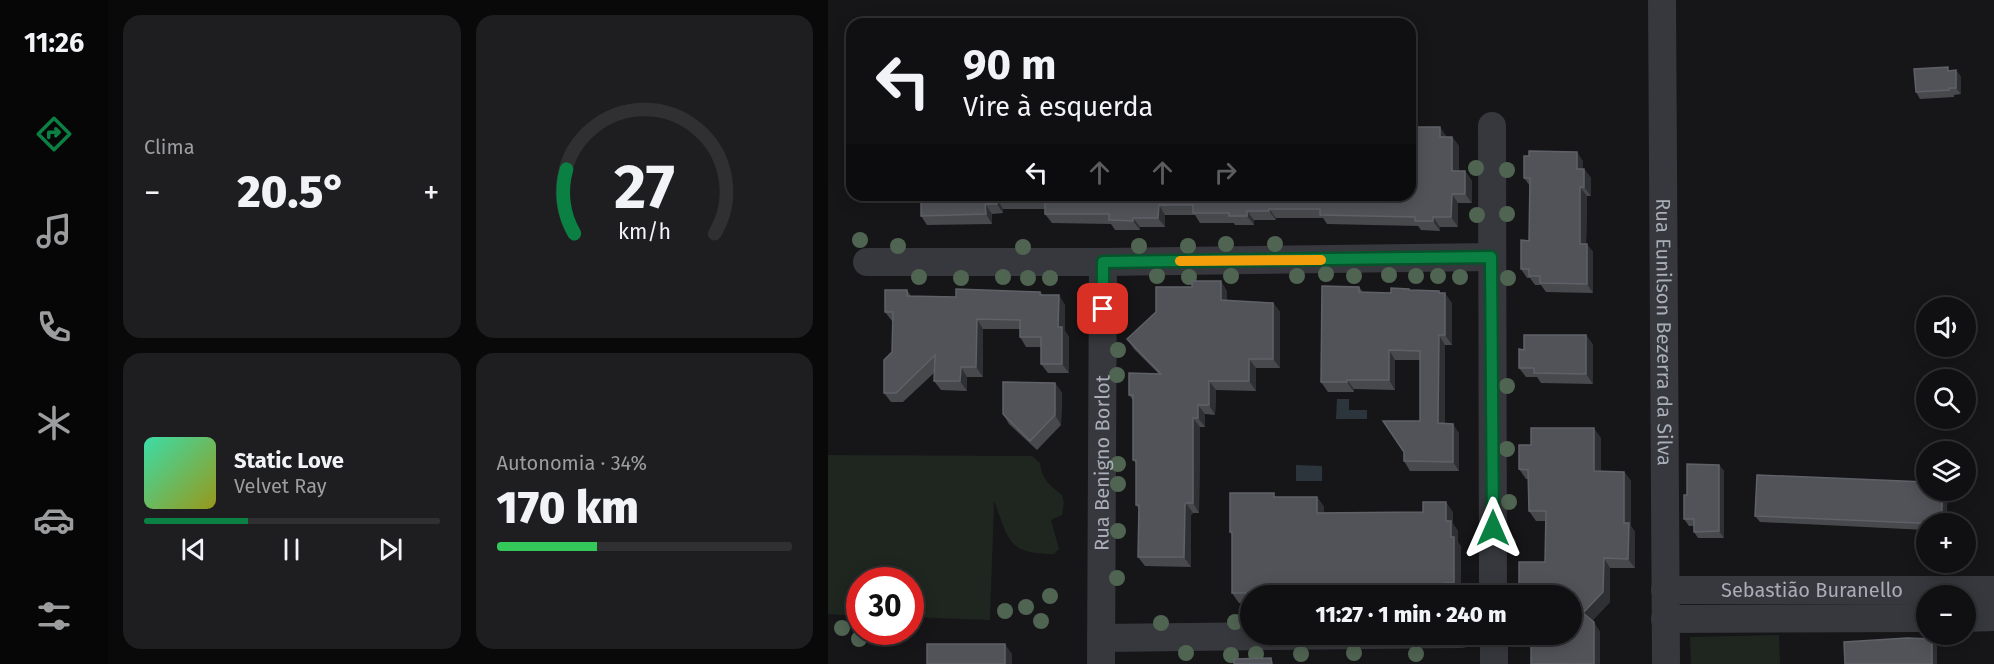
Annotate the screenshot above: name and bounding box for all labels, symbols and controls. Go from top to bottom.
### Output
text: 11:26 [24,27,84,59]
text: 90 m [963,40,1057,90]
icon: left [864,42,942,120]
text: Vire à esquerda [963,91,1153,123]
icon: directions [33,113,75,155]
text: Clima [144,135,195,159]
text: 27 [614,150,675,225]
icon: left [1020,156,1053,189]
icon: ahead [1083,156,1116,189]
icon: ahead [1146,156,1179,189]
icon: right [1209,156,1242,189]
text: 20.5° [237,165,346,219]
text: − [144,173,161,213]
text: + [423,173,439,213]
street label: Rua Eunilson Bezerra da Silva [1651,198,1677,466]
icon: music [33,210,75,252]
text: km/h [618,219,671,245]
pin [1077,283,1128,334]
icon: arrive [1086,292,1119,325]
map controls [1916,297,1976,645]
button: sound [1916,297,1976,357]
icon: phone [33,306,75,348]
button: search [1916,369,1976,429]
street label: Rua Benigno Borlot [1090,374,1114,551]
icon: climate [33,402,75,444]
button: layers [1916,441,1976,501]
text: Static Love [234,447,344,474]
text: Autonomia · 34% [497,451,647,475]
text: Velvet Ray [234,474,327,498]
text: 170 km [497,481,639,535]
position arrow [1461,496,1525,560]
icon: car [33,499,75,541]
button: + [1916,513,1976,573]
icon: previous [177,533,210,566]
icon: pause [275,533,308,566]
icon: next [374,533,407,566]
speed limit sign: 30 [846,567,924,645]
street label: Sebastião Buranello [1721,578,1903,602]
button: − [1916,585,1976,645]
icon: filters [33,595,75,637]
text: 11:27 · 1 min · 240 m [1316,601,1506,628]

